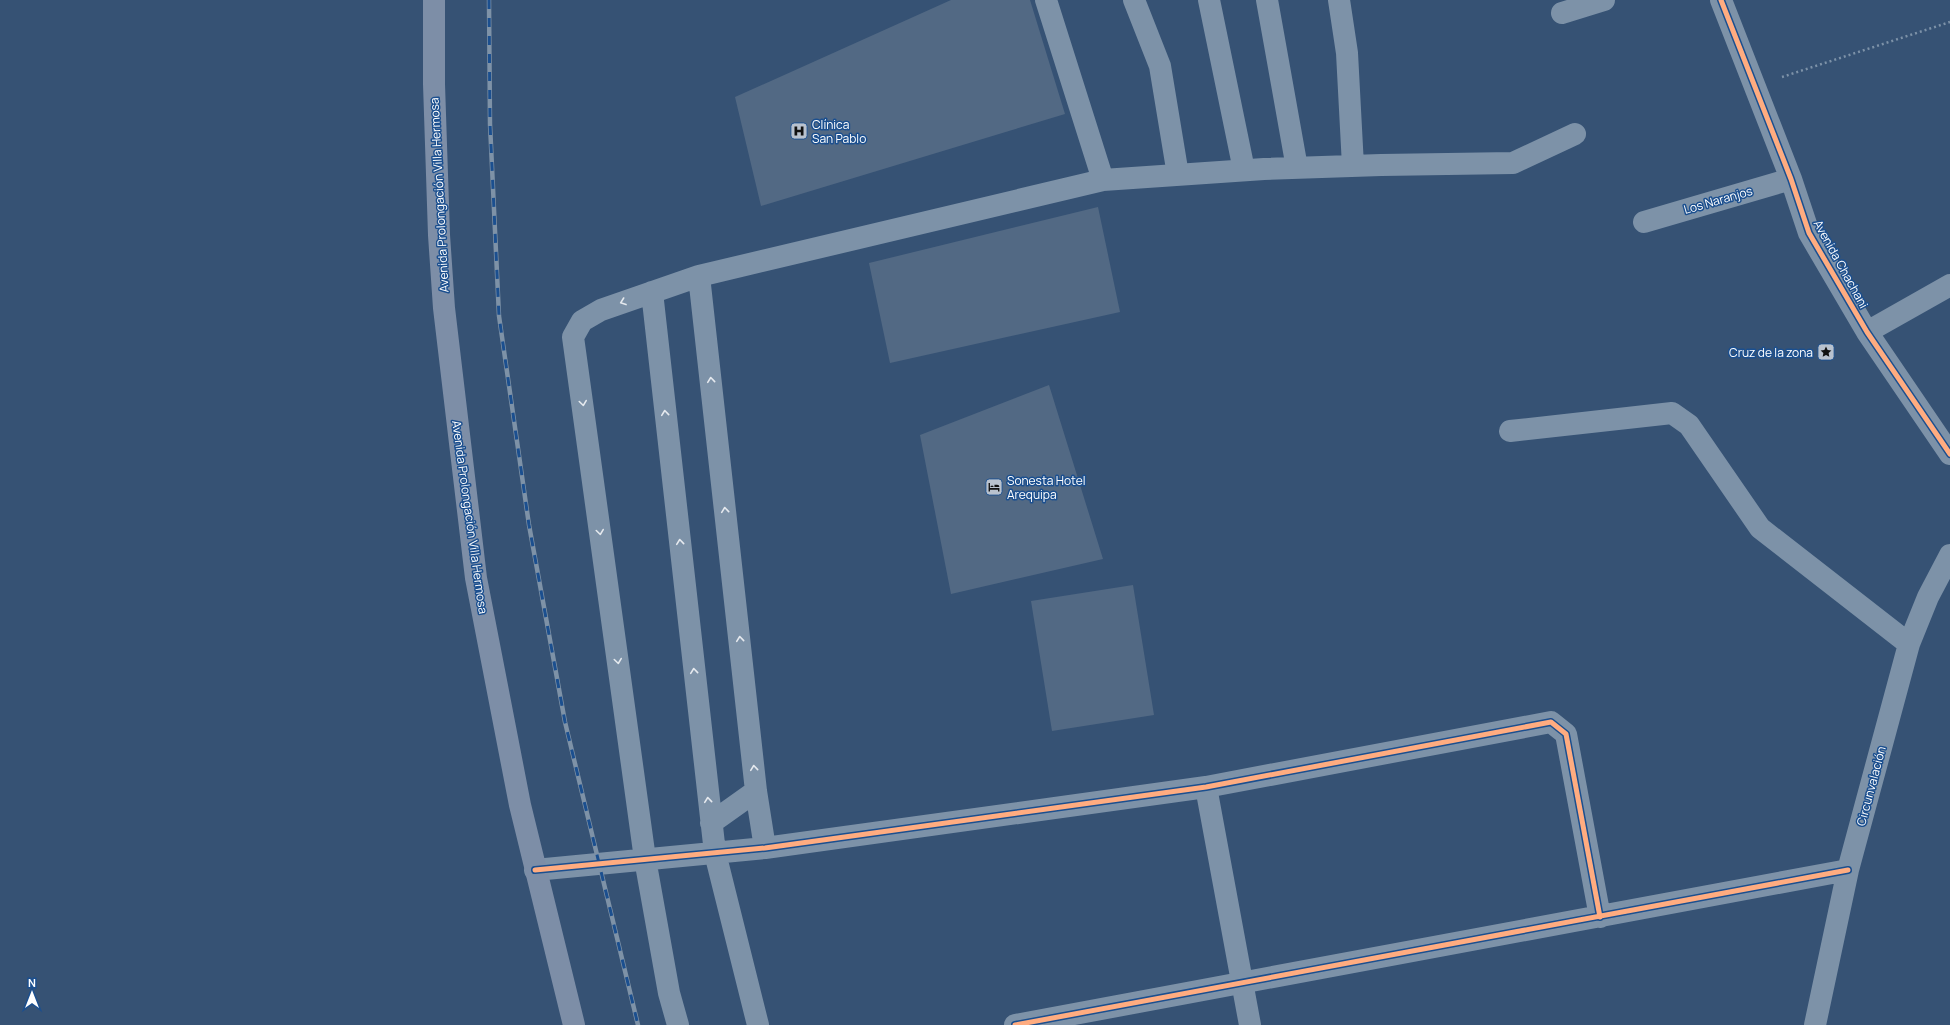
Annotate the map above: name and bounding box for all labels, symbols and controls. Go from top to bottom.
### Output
street label: Avenida Prolongación Villa Hermosa [425,97,453,293]
place label: Clínica San Pablo [812,116,866,147]
hospital icon: Clínica San Pablo [789,121,809,141]
street label: Los Naranjos [1682,182,1754,218]
street label: Avenida Chachani [1810,217,1872,311]
one-way arrow [619,298,626,306]
place icon: Cruz de la zona [1816,342,1836,362]
place label: Cruz de la zona [1729,344,1813,361]
one-way arrow [707,377,716,383]
one-way arrow [578,400,587,406]
one-way arrow [661,409,670,416]
street label: Avenida Prolongación Villa Hermosa [448,419,492,615]
place label: Sonesta Hotel Arequipa [1007,472,1085,503]
hotel icon: Sonesta Hotel Arequipa [984,477,1004,497]
one-way arrow [721,507,730,513]
one-way arrow [595,529,604,535]
one-way arrow [675,539,684,545]
one-way arrow [735,636,744,642]
one-way arrow [613,658,622,664]
one-way arrow [690,668,699,674]
street label: Circunvalación [1852,744,1890,828]
one-way arrow [750,765,759,771]
one-way arrow [704,797,713,803]
north arrow [12,973,52,1013]
text: N [28,975,36,990]

